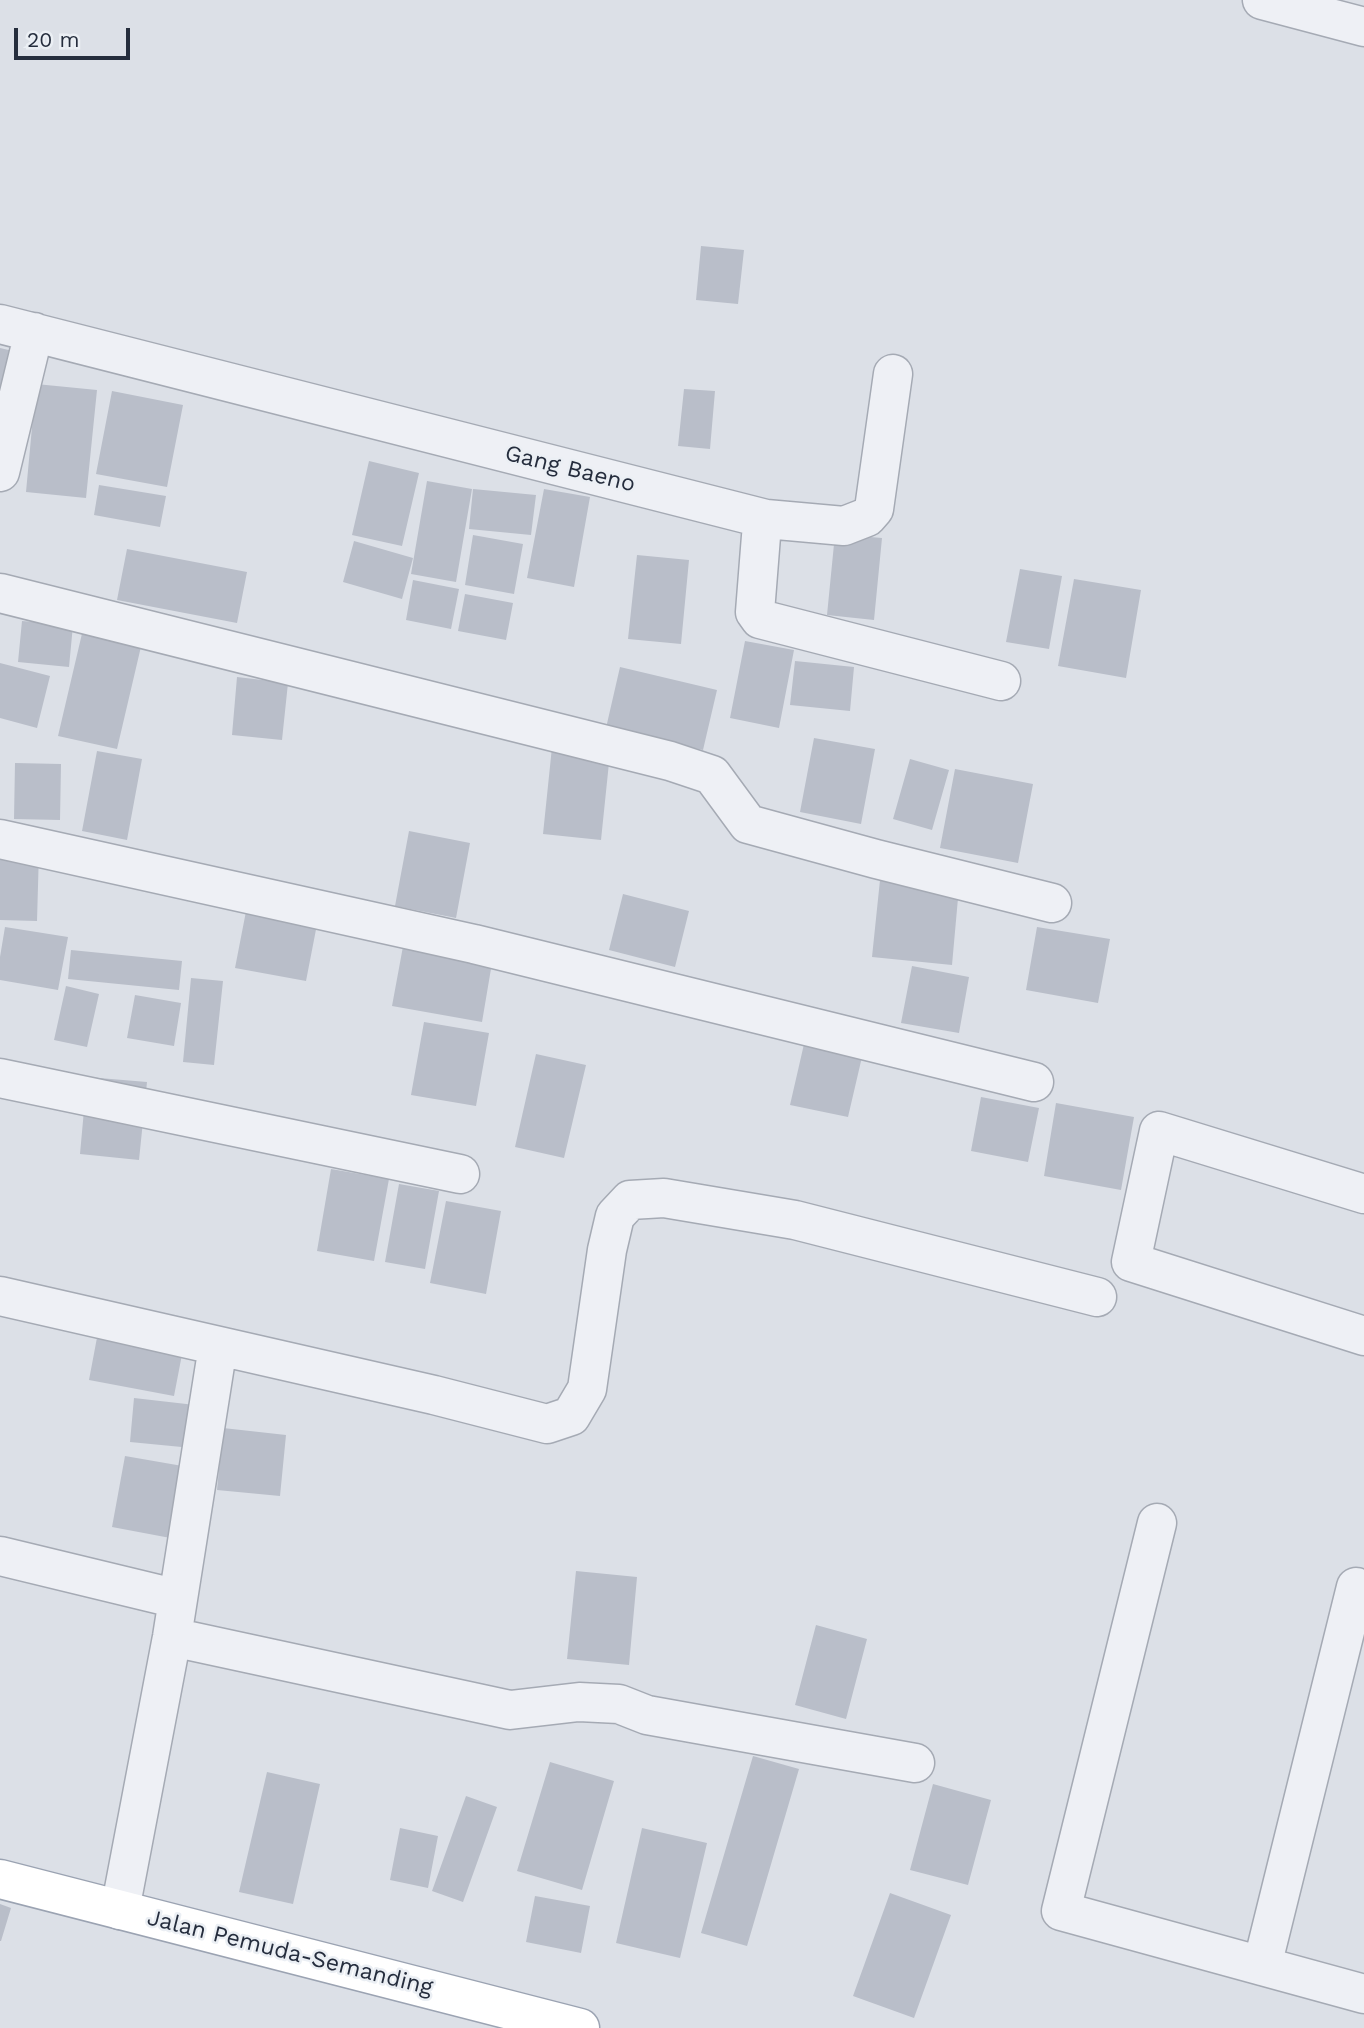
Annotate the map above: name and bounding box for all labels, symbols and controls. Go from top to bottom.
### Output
scale bar [18,14,133,58]
text: 20 m [27,27,79,52]
street label: Gang Baeno [502,439,638,499]
street label: Jalan Pemuda-Semanding [144,1904,436,2002]

